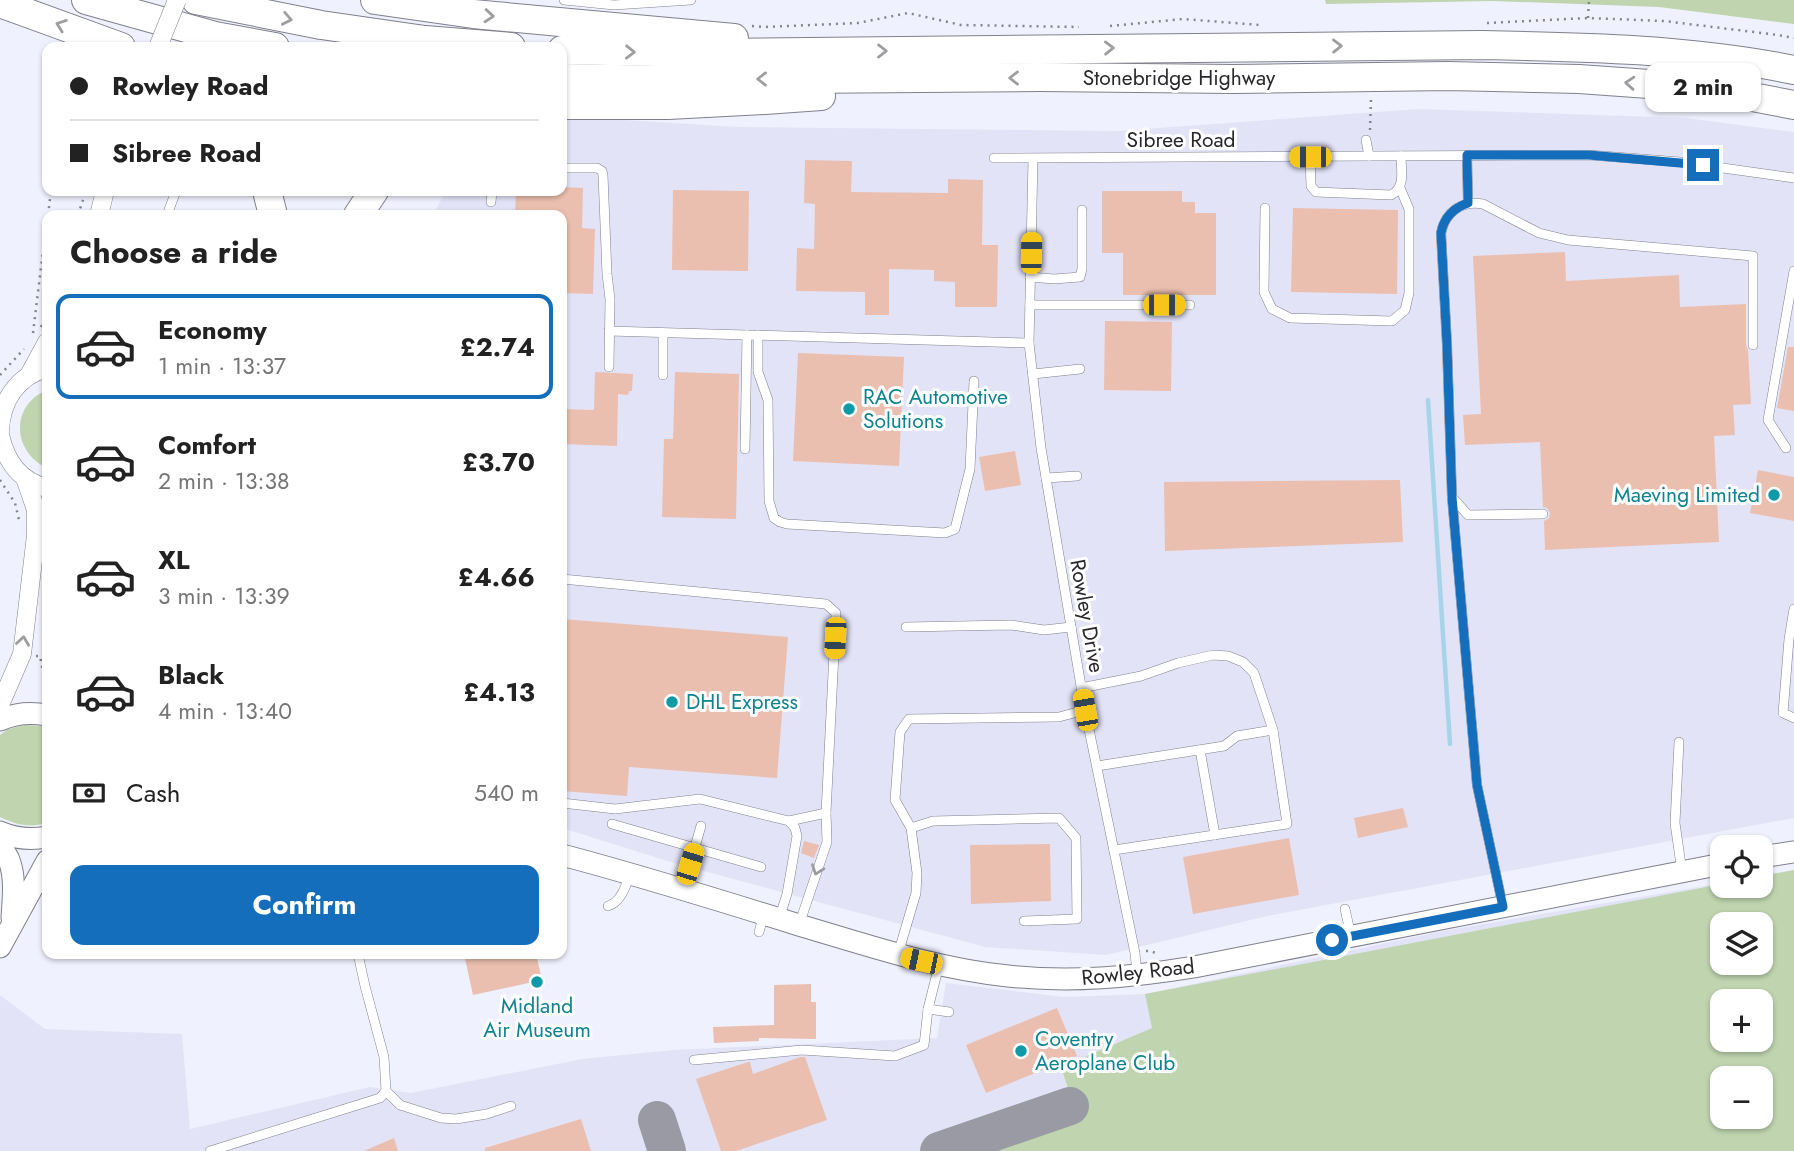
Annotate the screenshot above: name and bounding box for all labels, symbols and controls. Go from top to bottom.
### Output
one-way arrow [484,8,495,23]
one-way arrow [281,10,293,25]
one-way arrow [55,19,67,33]
one-way arrow [1332,38,1343,54]
one-way arrow [1104,41,1115,56]
one-way arrow [877,43,888,59]
one-way arrow [625,45,636,60]
street label: Stonebridge Highway [1083,63,1276,93]
callout: 2 min [1645,64,1761,113]
text: Rowley Road [112,67,269,105]
one-way arrow [1009,70,1020,85]
text: 2 min [1673,70,1733,104]
one-way arrow [757,71,767,87]
one-way arrow [1624,75,1635,90]
street label: Sibree Road [1126,125,1236,155]
text: Sibree Road [112,134,262,172]
car [1290,147,1332,168]
route end [1687,149,1719,181]
text: Choose a ride [70,229,278,275]
car [1021,232,1042,274]
car [1144,295,1186,316]
text: Economy [158,311,267,349]
icon: car [74,315,137,378]
text: £2.74 [460,328,535,366]
text: 1 min · 13:37 [158,349,286,383]
place label: RAC Automotive Solutions [863,382,1008,436]
marker: RAC Automotive Solutions [841,401,857,417]
text: Comfort [158,426,256,464]
icon: car [74,430,137,493]
text: £3.70 [462,443,535,481]
text: 2 min · 13:38 [158,464,290,498]
place label: Maeving Limited [1614,480,1760,510]
marker: Maeving Limited [1766,487,1782,503]
text: XL [158,541,190,579]
icon: car [74,545,137,608]
street label: Rowley Drive [1062,557,1112,675]
text: £4.66 [458,558,535,596]
text: 3 min · 13:39 [158,579,290,613]
car [824,616,847,660]
one-way arrow [16,635,31,647]
text: Black [158,656,224,694]
icon: car [74,660,137,723]
text: £4.13 [463,673,535,711]
place label: DHL Express [686,687,798,717]
car [1072,687,1099,733]
text: 4 min · 13:40 [158,694,292,728]
marker: DHL Express [664,694,680,710]
icon: cash [70,774,108,812]
text: Cash [126,774,180,812]
text: 540 m [474,776,539,810]
map controls [1710,835,1773,1129]
button: locate [1710,835,1773,898]
car [674,841,707,887]
one-way arrow [811,863,825,875]
button: Confirm [70,865,539,945]
button: layers [1710,912,1773,975]
route start [1316,924,1348,956]
car [899,946,944,976]
street label: Rowley Road [1080,951,1196,993]
marker: Midland Air Museum [529,974,545,990]
button: + [1710,989,1773,1052]
place label: Midland Air Museum [483,991,591,1045]
place label: Coventry Aeroplane Club [1035,1024,1175,1078]
marker: Coventry Aeroplane Club [1013,1043,1029,1059]
button: − [1710,1066,1773,1129]

